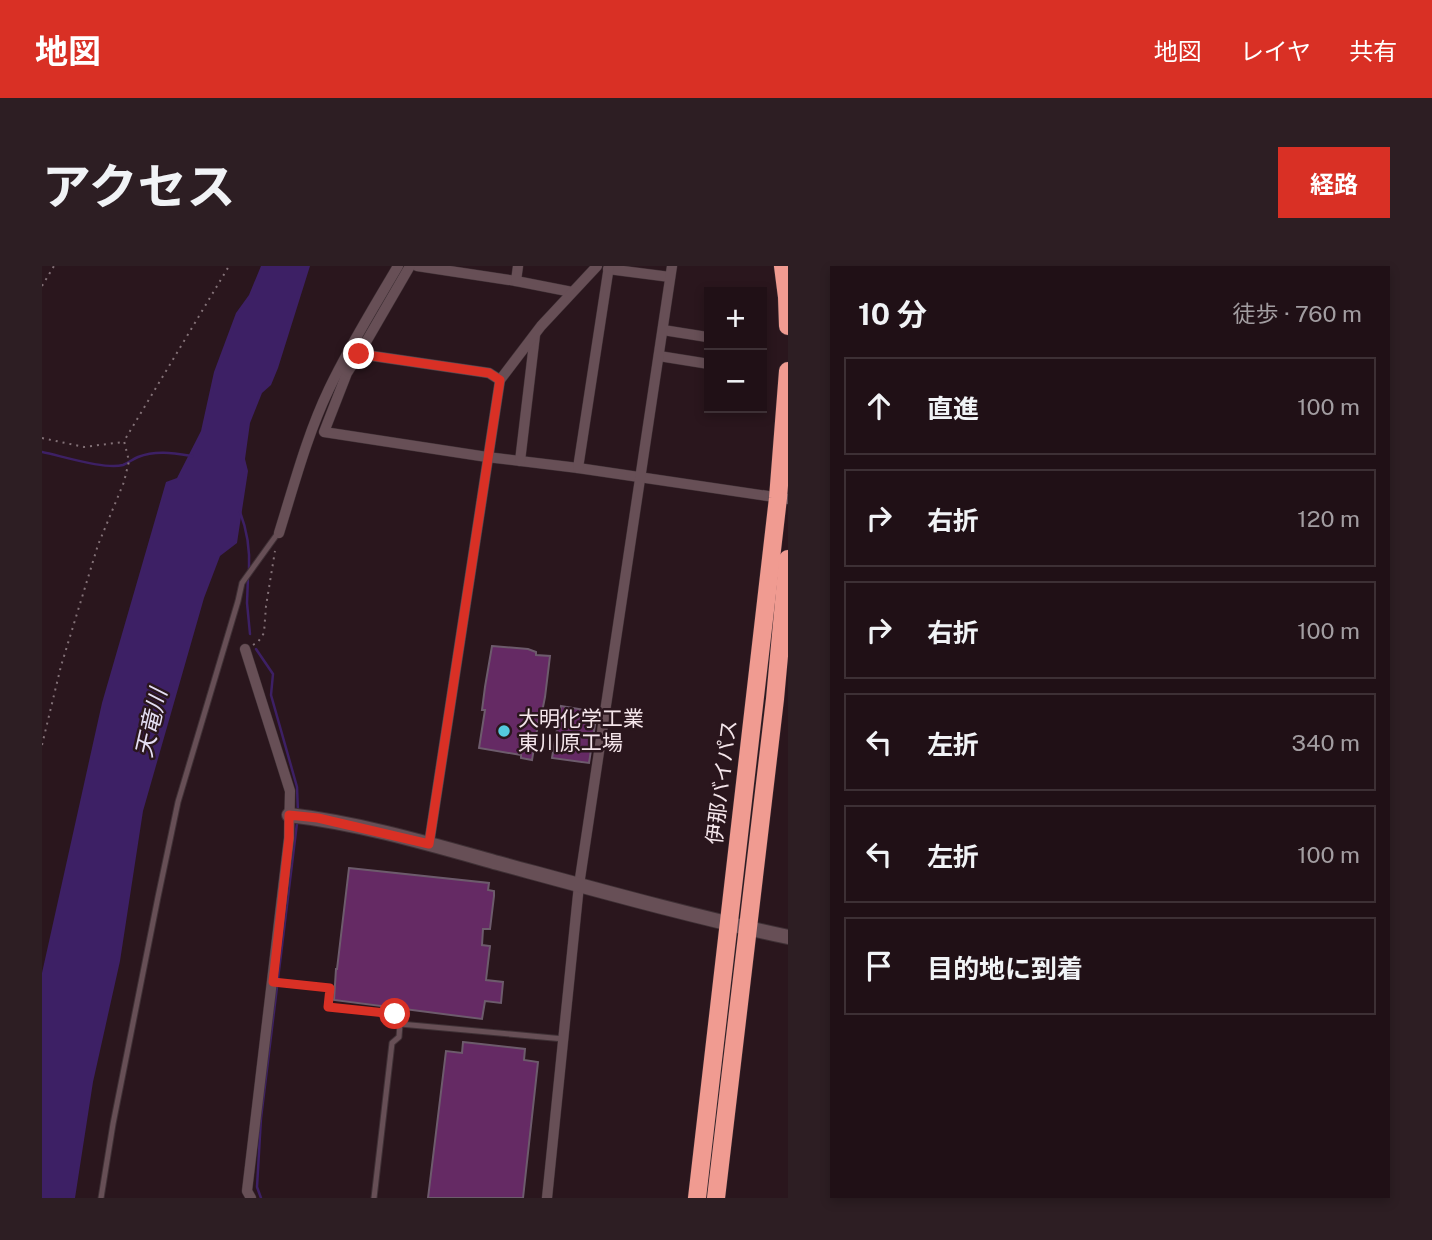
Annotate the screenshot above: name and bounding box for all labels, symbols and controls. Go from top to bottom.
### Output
text: 地図 [35,32,101,70]
text: 地図 [1154,37,1202,65]
text: レイヤ [1240,37,1311,65]
text: 共有 [1349,37,1397,65]
button: 経路 [1278,147,1390,218]
text: アクセス [42,157,236,215]
map controls [704,287,767,413]
button: + [704,287,767,350]
text: 10 分 [858,296,927,332]
text: 徒歩 · 760 m [1233,300,1362,327]
route end [343,338,374,369]
button: − [704,350,767,413]
icon: ahead [860,387,898,425]
text: 直進 [927,393,979,424]
text: 100 m [1297,393,1360,420]
icon: right [860,499,898,537]
text: 右折 [927,505,979,536]
text: 120 m [1297,505,1360,532]
icon: right [860,611,898,649]
text: 右折 [927,617,979,648]
text: 100 m [1297,617,1360,644]
water label: 天竜川 [130,683,172,760]
place label: 大明化学工業 東川原工場 [518,706,644,755]
street label: 伊那バイパス [701,718,742,846]
marker: 大明化学工業 東川原工場 [496,723,512,739]
icon: left [860,723,898,761]
text: 左折 [927,729,979,760]
text: 340 m [1292,729,1360,756]
icon: left [860,835,898,873]
text: 左折 [927,841,979,872]
text: 100 m [1297,841,1360,868]
icon: arrive [860,947,898,985]
text: 目的地に到着 [927,953,1083,984]
route start [379,998,410,1029]

